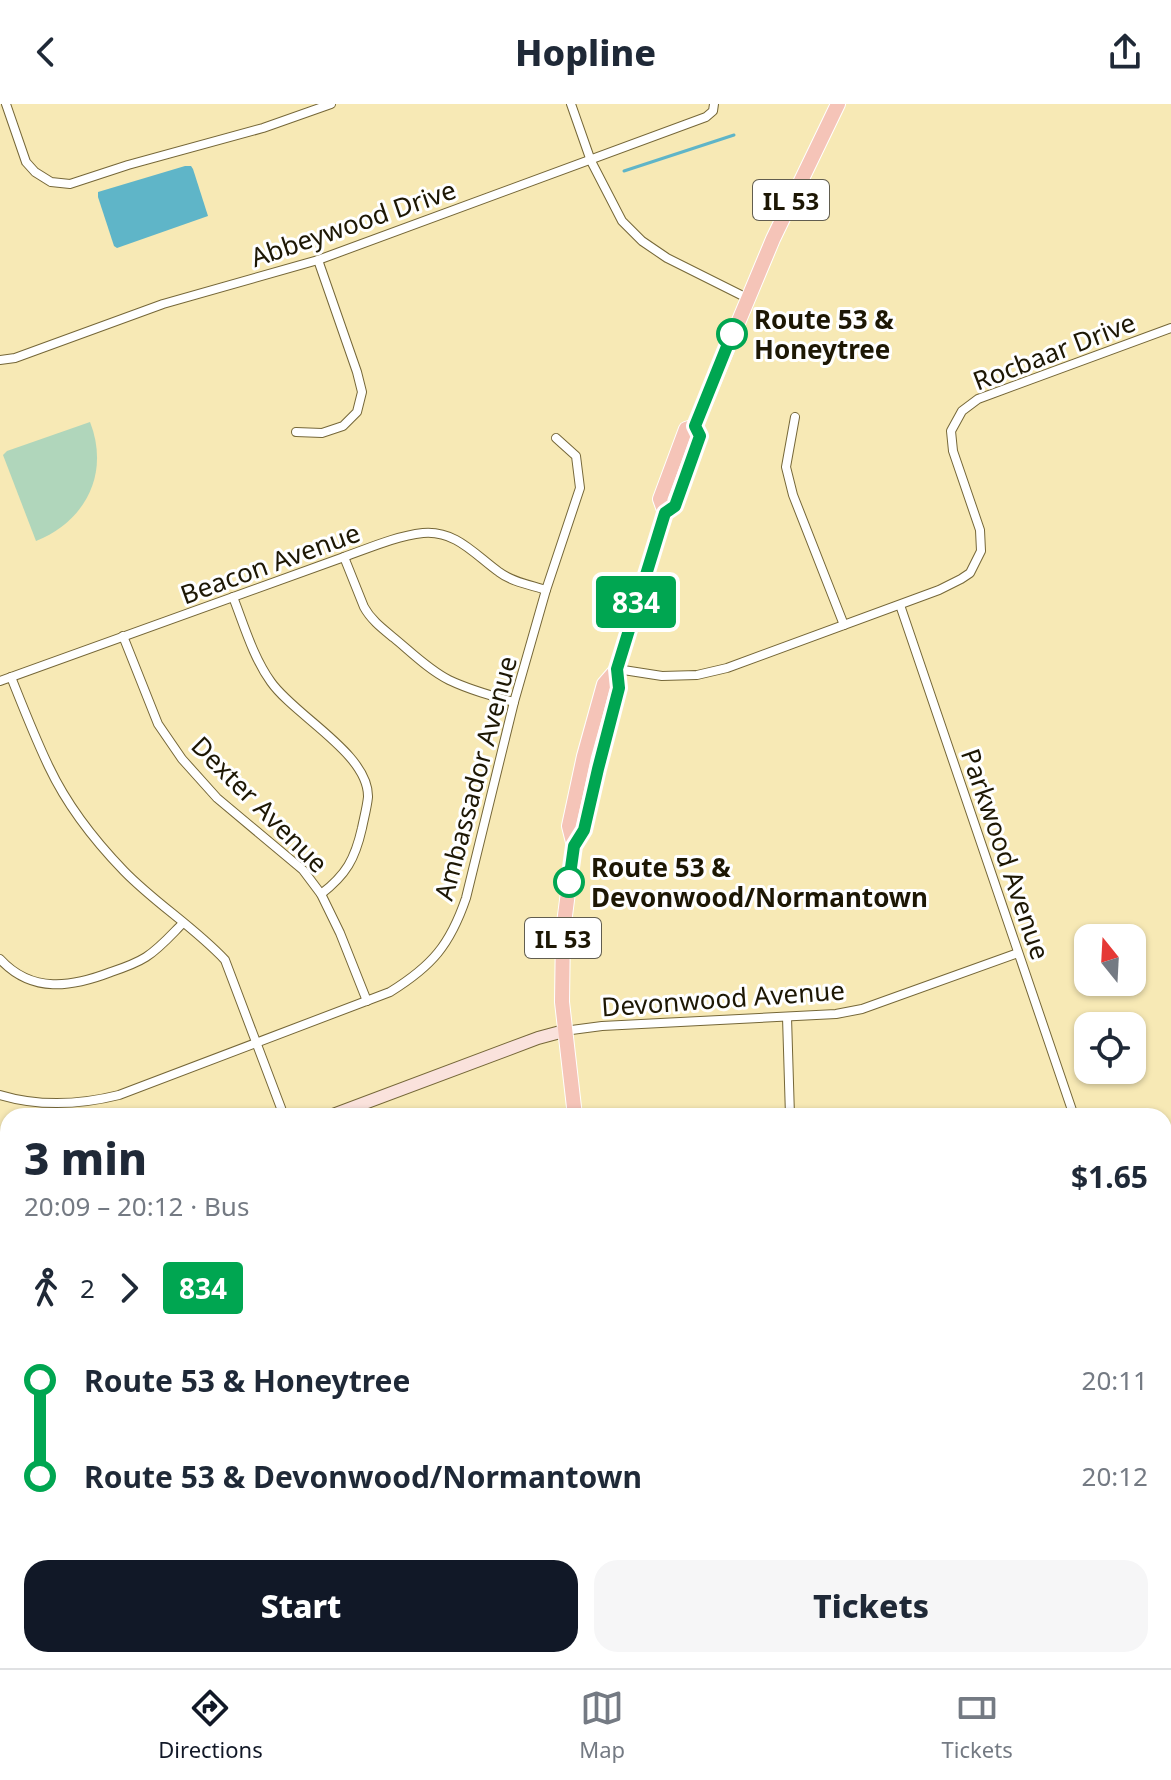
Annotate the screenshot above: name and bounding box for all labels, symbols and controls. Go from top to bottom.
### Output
text: Hopline [515,28,656,77]
icon: back [24,30,68,74]
icon: share [1103,30,1147,74]
street label: Abbeywood Drive [246,171,460,275]
road number: IL 53 [753,180,829,220]
place label: Route 53 & Honeytree [754,301,894,367]
street label: Rocbaar Drive [968,303,1140,399]
marker: Route 53 & Honeytree [717,319,747,349]
street label: Beacon Avenue [175,514,365,612]
line badge: 834 [590,576,682,628]
text: 834 [612,583,660,621]
street label: Ambassador Avenue [425,652,525,904]
street label: Dexter Avenue [184,728,336,880]
street label: Parkwood Avenue [953,744,1059,964]
place label: Route 53 & Devonwood/Normantown [591,849,928,915]
marker: Route 53 & Devonwood/Normantown [554,867,584,897]
road number: IL 53 [525,918,601,958]
north arrow [1074,924,1146,996]
map controls [1074,924,1146,1084]
street label: Devonwood Avenue [600,972,846,1024]
button: locate [1074,1012,1146,1084]
text: 3 min [24,1128,147,1188]
text: $1.65 [1071,1156,1148,1197]
text: 20:09 – 20:12 · Bus [24,1188,249,1224]
icon: walk [24,1266,68,1310]
icon: forward [107,1266,151,1310]
text: 834 [179,1269,227,1307]
text: 2 [80,1270,95,1306]
text: Route 53 & Honeytree [84,1360,410,1401]
text: 20:11 [1082,1362,1148,1398]
text: Route 53 & Devonwood/Normantown [84,1456,642,1497]
text: 20:12 [1082,1458,1148,1494]
button: Start [24,1560,578,1652]
button: Tickets [594,1560,1148,1652]
tab: Directions [158,1686,263,1764]
tab: Map [579,1686,625,1764]
tab: Tickets [942,1686,1013,1764]

